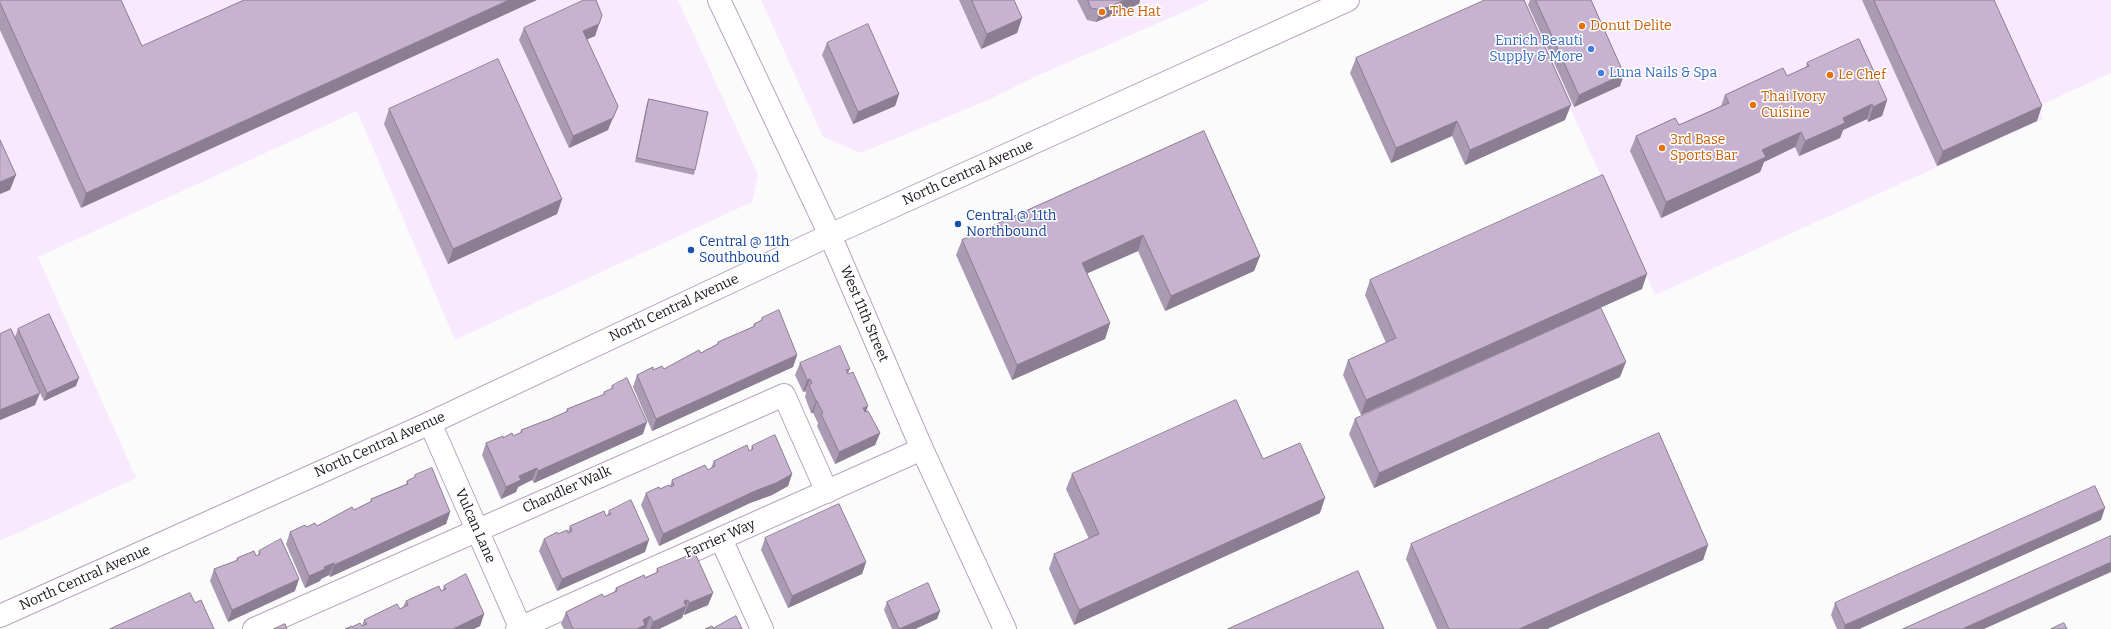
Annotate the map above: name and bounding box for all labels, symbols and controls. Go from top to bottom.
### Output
place label: The Hat [1110,4,1161,20]
marker: The Hat [1097,7,1107,17]
place label: Donut Delite [1590,18,1672,34]
marker: Donut Delite [1577,21,1587,31]
place label: Enrich Beauti Supply & More [1489,33,1583,66]
marker: Enrich Beauti Supply & More [1586,44,1596,54]
place label: Luna Nails & Spa [1609,65,1717,81]
place label: Le Chef [1838,67,1886,83]
marker: Luna Nails & Spa [1596,68,1606,78]
marker: Le Chef [1825,70,1835,80]
place label: Thai Ivory Cuisine [1761,89,1826,122]
marker: Thai Ivory Cuisine [1748,100,1758,110]
place label: 3rd Base Sports Bar [1670,132,1738,164]
street label: North Central Avenue [900,137,1036,209]
marker: 3rd Base Sports Bar [1657,143,1667,153]
place label: Central @ 11th Northbound [966,208,1057,240]
marker: Central @ 11th Northbound [953,219,963,229]
place label: Central @ 11th Southbound [699,234,790,266]
marker: Central @ 11th Southbound [686,245,696,255]
street label: West 11th Street [836,263,892,365]
street label: North Central Avenue [606,271,742,345]
street label: North Central Avenue [312,409,448,481]
street label: Chandler Walk [520,463,614,517]
street label: Vulcan Lane [451,486,499,566]
street label: Farrier Way [682,516,758,562]
street label: North Central Avenue [17,542,153,614]

